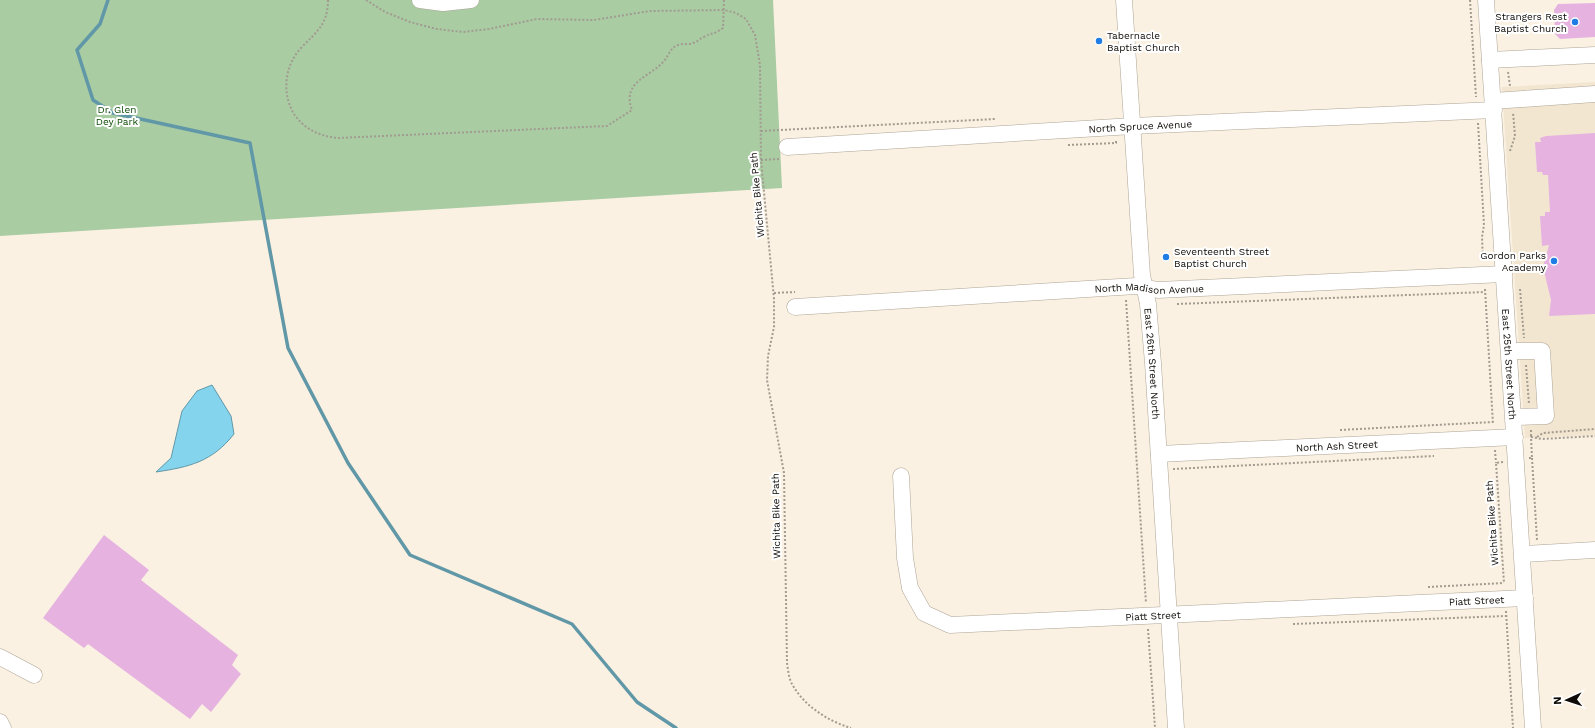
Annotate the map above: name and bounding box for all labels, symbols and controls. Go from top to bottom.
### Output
place label: Strangers Rest Baptist Church [1494,11,1568,34]
marker: Strangers Rest Baptist Church [1570,17,1580,27]
place label: Tabernacle Baptist Church [1107,30,1180,53]
marker: Tabernacle Baptist Church [1094,36,1104,46]
park label: Dr. Glen Dey Park [96,104,139,127]
street label: North Spruce Avenue [1088,118,1193,134]
street label: Wichita Bike Path [748,152,766,238]
place label: Seventeenth Street Baptist Church [1174,246,1270,269]
place label: Gordon Parks Academy [1480,250,1547,273]
marker: Seventeenth Street Baptist Church [1161,252,1171,262]
marker: Gordon Parks Academy [1549,256,1559,266]
street label: North Madison Avenue [1094,280,1204,296]
street label: East 26th Street North [1143,307,1162,420]
street label: East 25th Street North [1500,308,1519,420]
street label: North Ash Street [1296,438,1379,453]
street label: Wichita Bike Path [770,473,782,559]
street label: Wichita Bike Path [1484,480,1500,566]
street label: Piatt Street [1449,593,1505,607]
street label: Piatt Street [1125,609,1182,622]
north arrow [1547,680,1587,720]
text: N [1551,696,1564,705]

